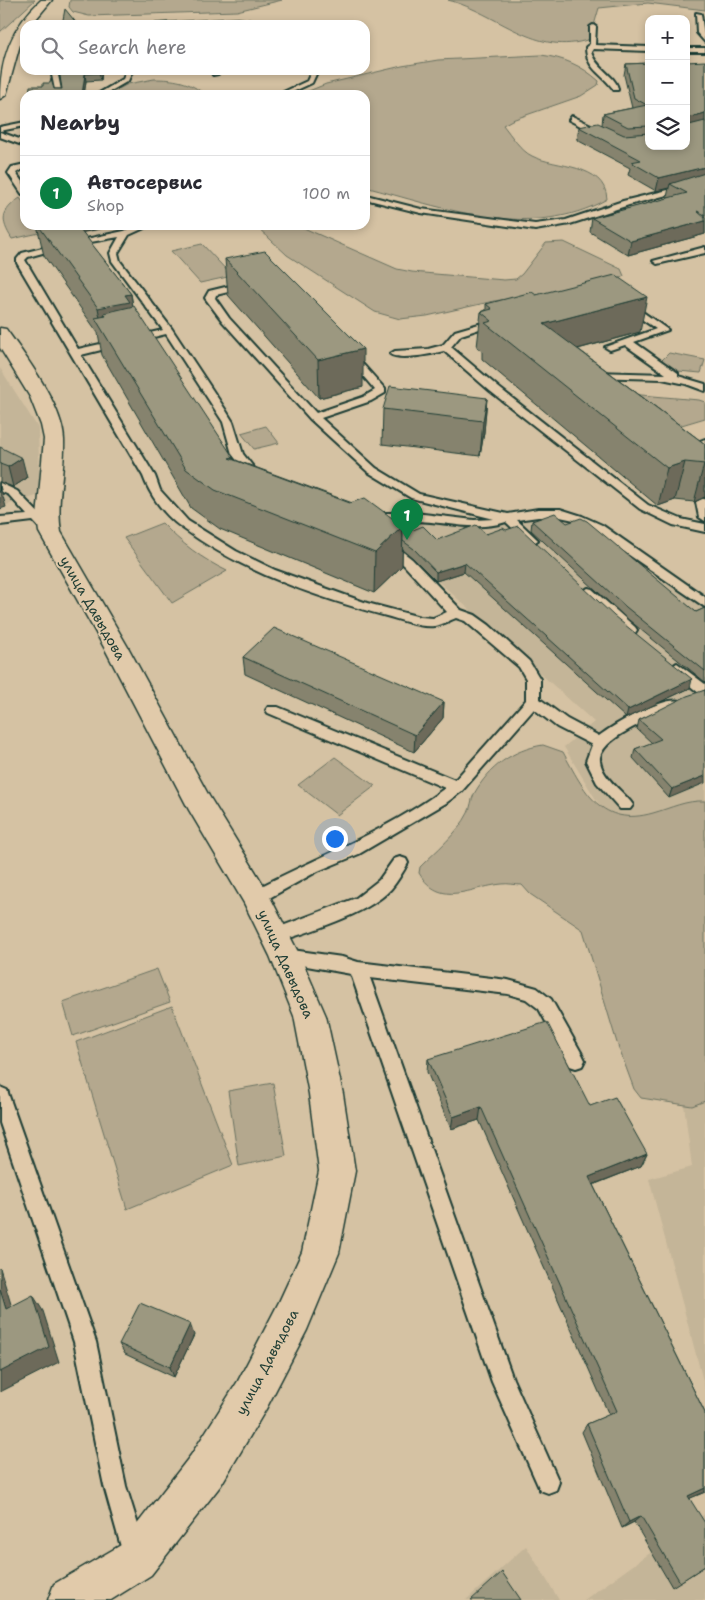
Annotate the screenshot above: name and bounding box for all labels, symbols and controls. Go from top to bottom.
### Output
map controls [645,15,690,150]
button: + [645,15,690,60]
search box [20,20,370,75]
icon: search [38,34,66,62]
text: Search here [78,35,187,60]
button: − [645,60,690,105]
button: layers [645,105,690,150]
text: Nearby [40,109,120,137]
text: Автосервис [87,170,203,195]
text: 1 [52,183,60,204]
text: 100 m [302,183,350,204]
text: Shop [87,195,124,216]
pin: 1 [391,499,423,540]
street label: улица Давыдова [56,553,130,663]
your location [322,826,348,852]
street label: улица Давыдова [254,907,318,1021]
street label: улица Давыдова [232,1306,303,1418]

